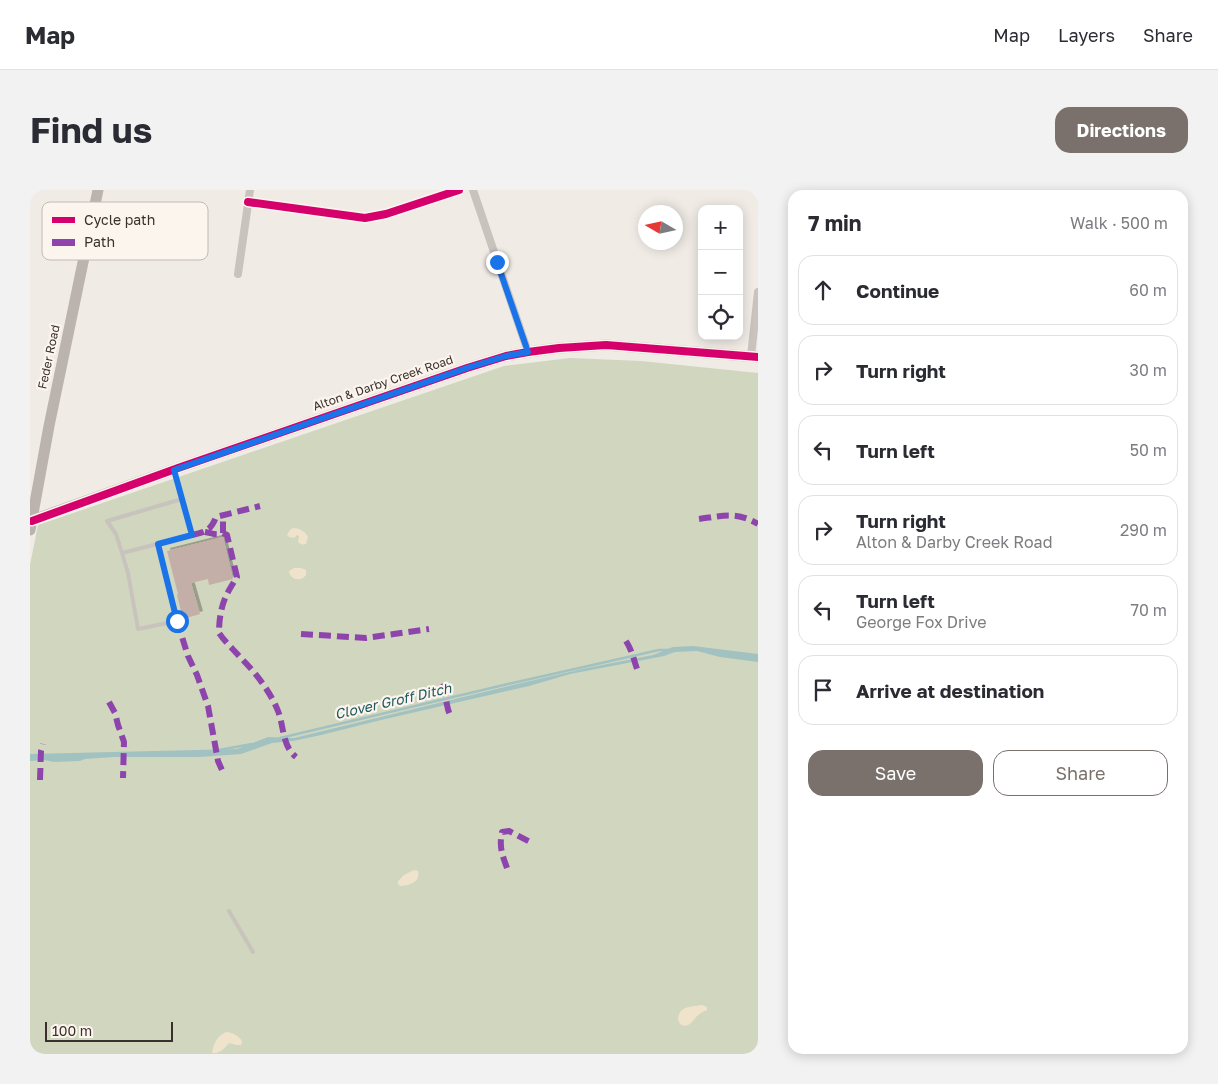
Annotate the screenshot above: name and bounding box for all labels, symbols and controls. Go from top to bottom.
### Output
text: Map [25,20,75,49]
text: Map [993,24,1030,46]
text: Layers [1058,24,1115,46]
text: Share [1143,24,1193,46]
button: Directions [1055,107,1188,153]
text: Find us [30,109,152,151]
legend [42,202,208,260]
north arrow [638,205,683,250]
map controls [698,205,743,340]
button: + [698,205,743,250]
text: 7 min [808,210,862,236]
text: Cycle path [84,211,155,228]
text: Walk · 500 m [1070,213,1168,233]
text: Path [84,233,115,250]
button: − [698,250,743,295]
route end [486,251,509,274]
icon: ahead [809,276,837,304]
text: Continue [856,279,939,302]
text: 60 m [1129,280,1167,300]
button: locate [698,295,743,340]
street label: Feder Road [34,323,63,390]
street label: Alton & Darby Creek Road [311,351,455,414]
icon: right [809,356,837,384]
text: Turn right [856,359,946,382]
text: 30 m [1130,360,1167,380]
icon: left [809,436,837,464]
text: Turn left [856,439,935,462]
text: 50 m [1130,440,1167,460]
text: Turn right [856,509,946,532]
icon: right [809,516,837,544]
text: 290 m [1120,520,1167,540]
text: Alton & Darby Creek Road [856,532,1052,552]
text: Turn left [856,589,935,612]
icon: left [809,596,837,624]
text: 70 m [1130,600,1167,620]
route start [166,610,189,633]
text: George Fox Drive [856,612,986,632]
icon: arrive [809,676,837,704]
water label: Clover Groff Ditch [333,678,454,722]
text: Arrive at destination [856,679,1044,702]
button: Save [808,750,983,796]
button: Share [993,750,1168,796]
scale bar [45,1019,172,1042]
text: 100 m [52,1022,92,1039]

